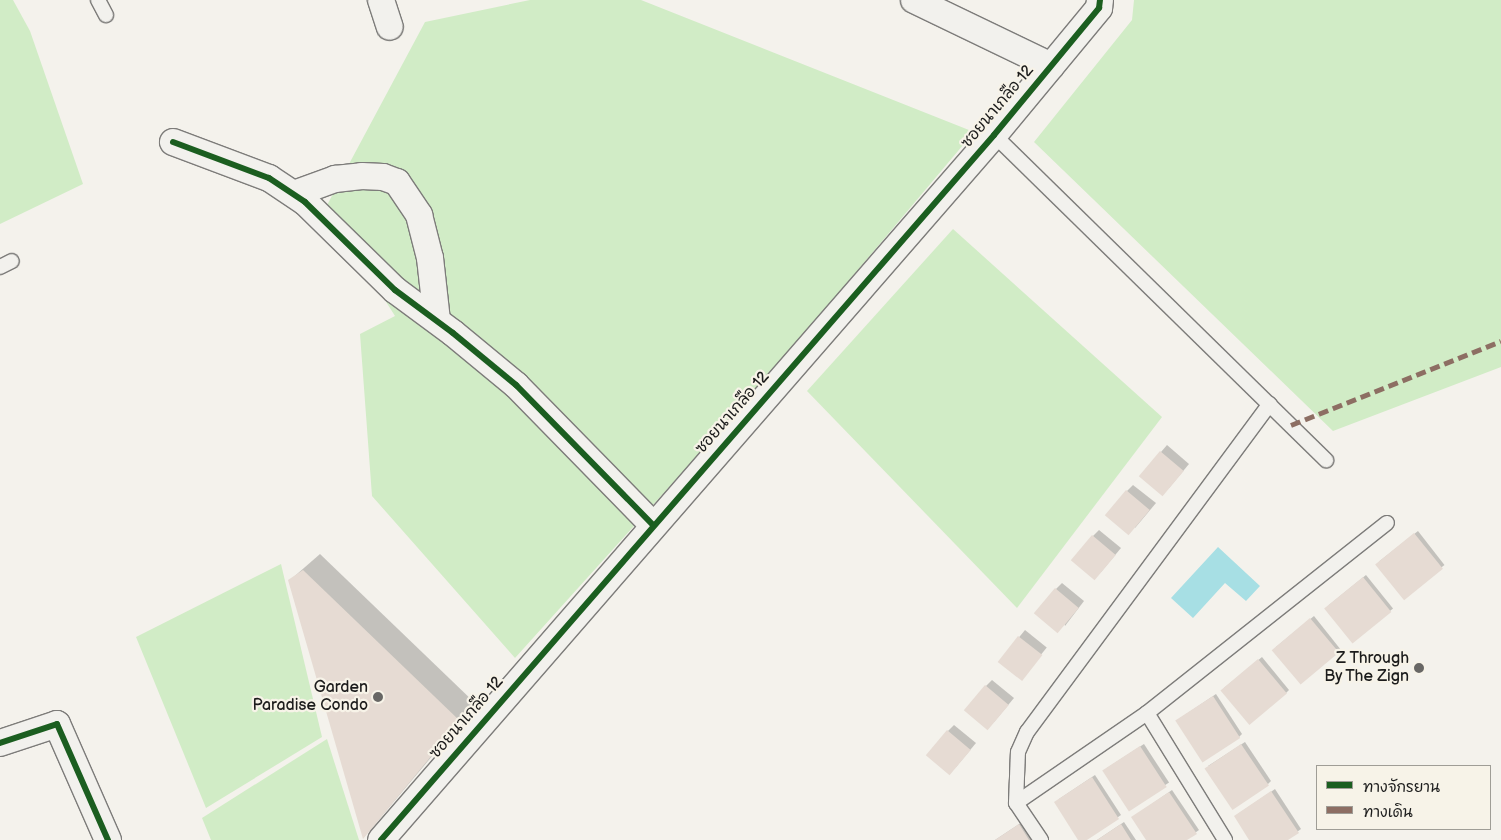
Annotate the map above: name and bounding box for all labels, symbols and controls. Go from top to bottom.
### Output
street label: ซอยนาเกลือ 12 [958,62,1038,152]
street label: ซอยนาเกลือ 12 [692,368,774,458]
place label: Z Through By The Zign [1323,649,1409,687]
marker: Z Through By The Zign [1413,662,1425,674]
street label: ซอยนาเกลือ 12 [426,673,508,763]
place label: Garden Paradise Condo [253,678,368,716]
marker: Garden Paradise Condo [372,691,384,703]
legend [1316,765,1491,830]
text: ทางจักรยาน [1363,778,1440,797]
text: ทางเดิน [1363,803,1413,822]

